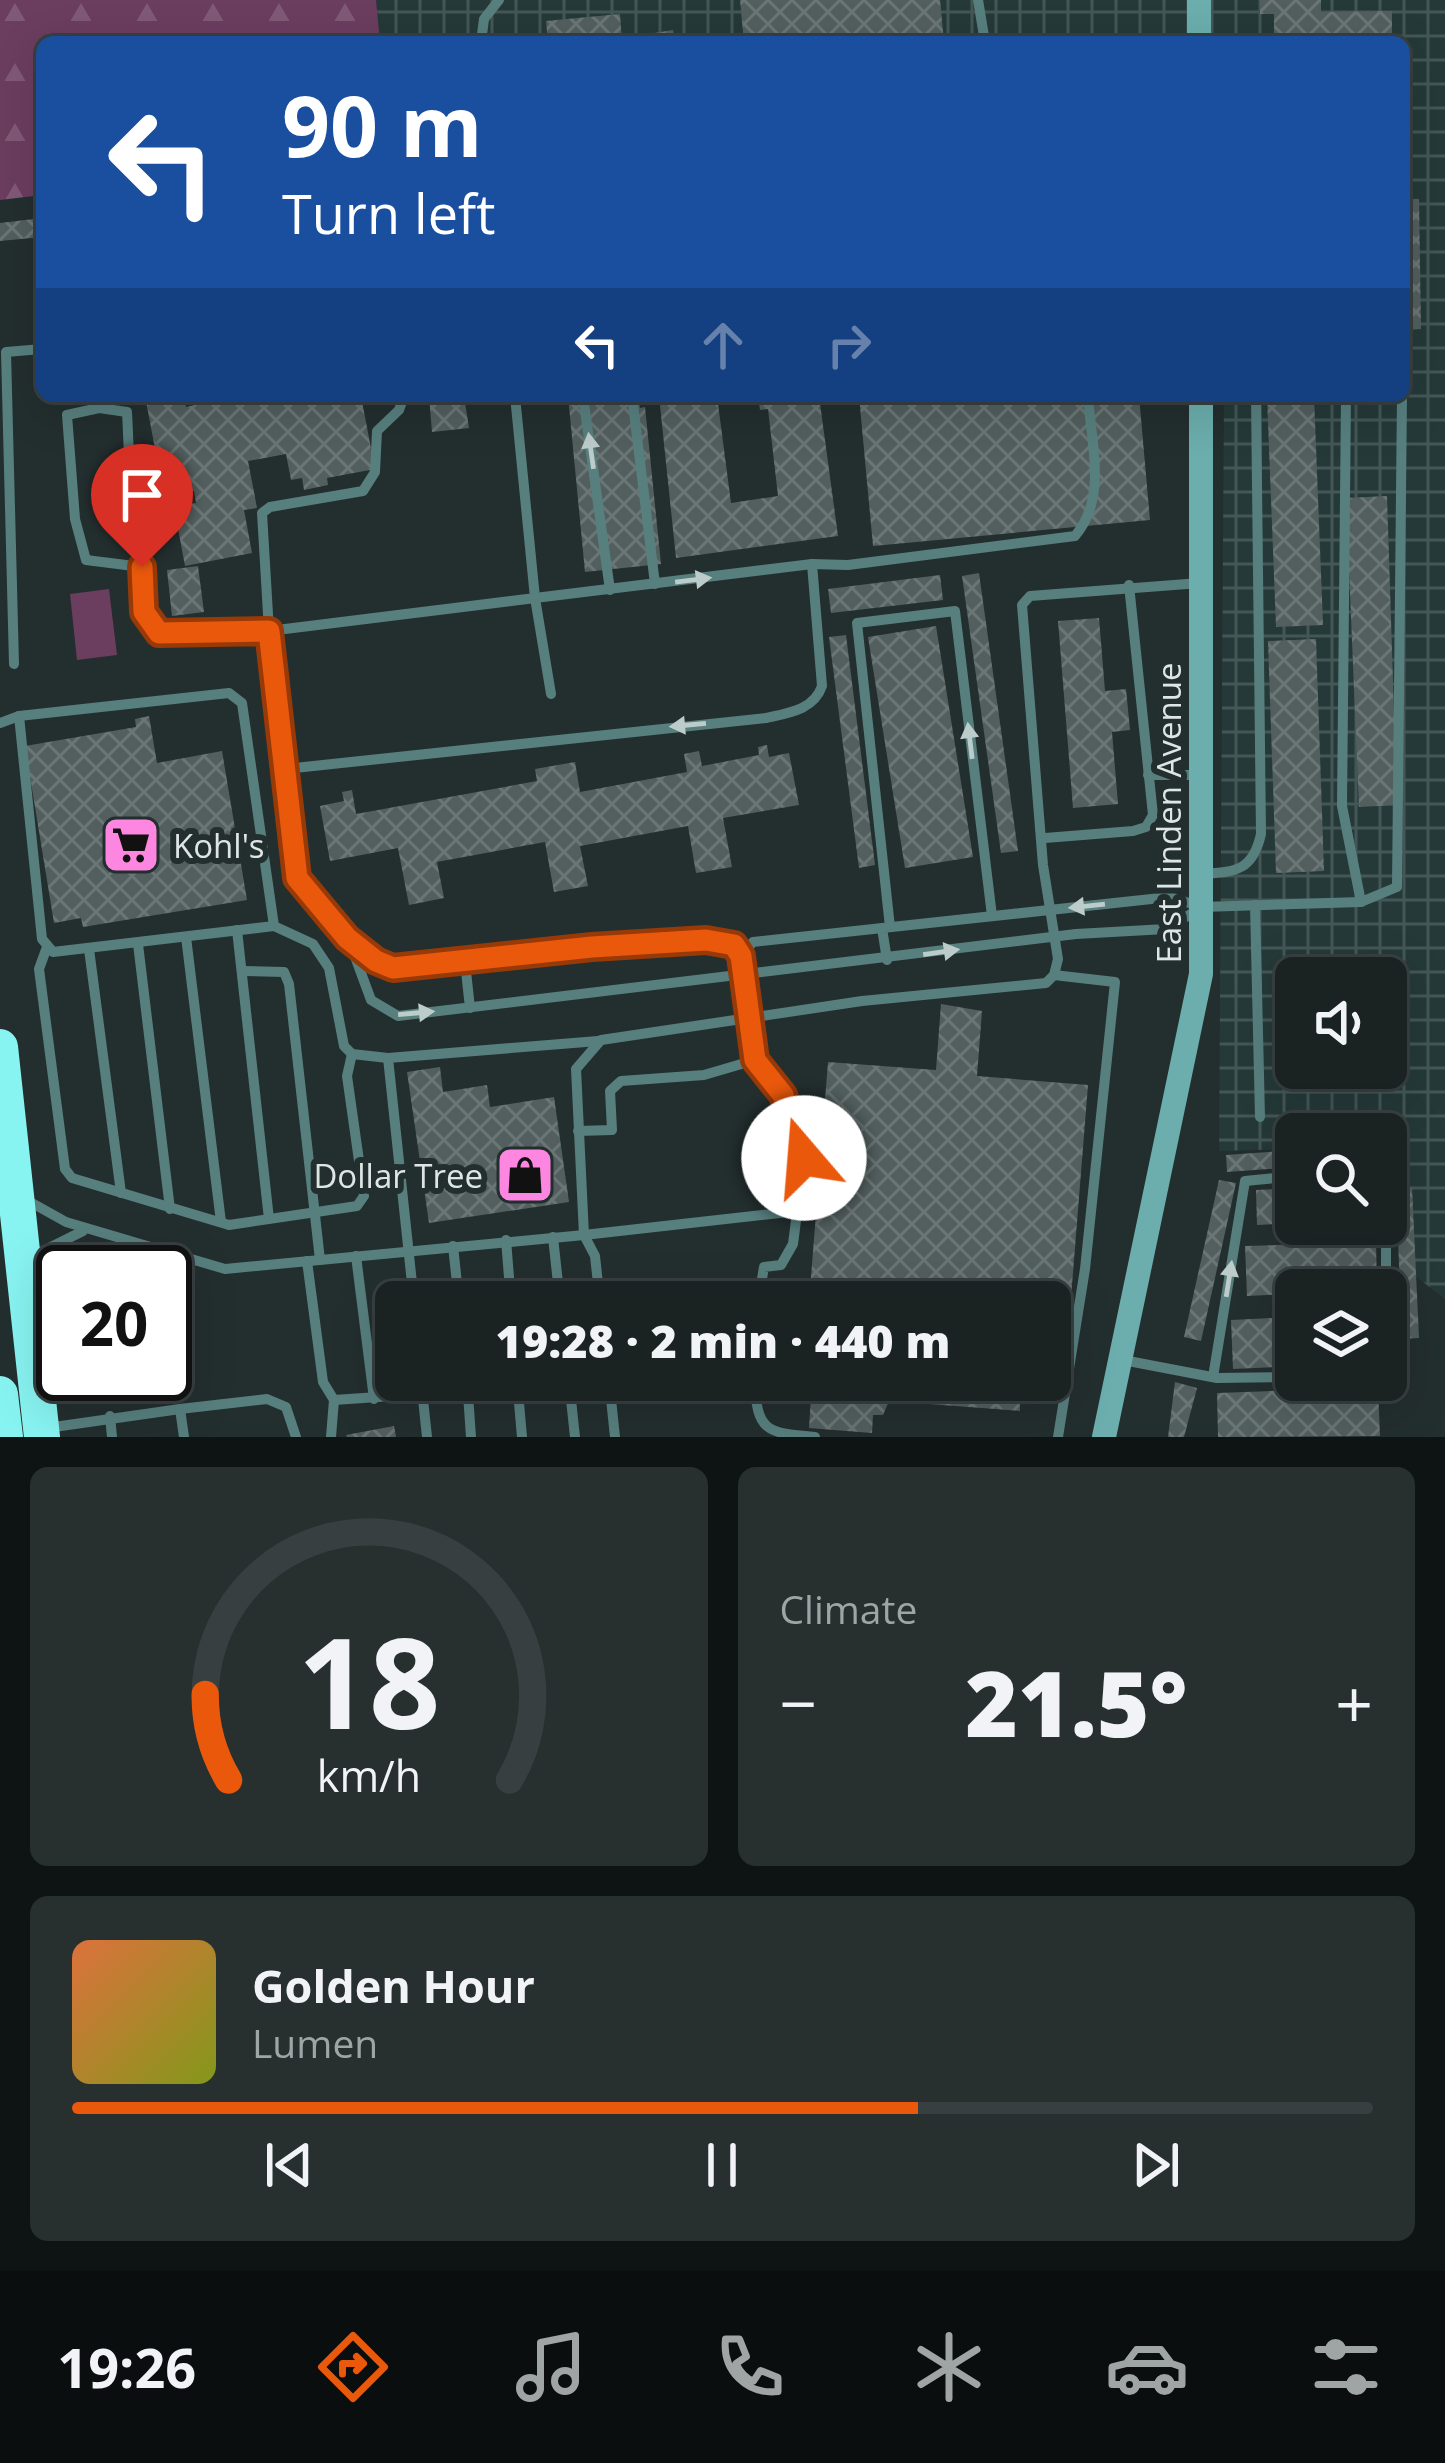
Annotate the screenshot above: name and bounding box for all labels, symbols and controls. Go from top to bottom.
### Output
text: 90 m [282,67,482,182]
icon: left [84,84,240,240]
text: Turn left [282,176,495,250]
icon: left [564,312,630,378]
icon: ahead [690,312,756,378]
icon: right [816,312,882,378]
one-way arrow [581,432,600,469]
pin [91,444,193,567]
icon: arrive [109,462,175,528]
one-way arrow [674,570,712,589]
street label: East Linden Avenue [1146,663,1191,963]
one-way arrow [669,716,706,735]
one-way arrow [961,722,980,759]
supermarket icon: Kohl's [100,814,162,876]
place label: Kohl's [173,823,265,868]
one-way arrow [1068,897,1105,916]
one-way arrow [923,942,961,961]
map controls [1275,957,1407,1401]
button: sound [1275,957,1407,1089]
one-way arrow [398,1003,435,1022]
position arrow [741,1095,867,1221]
button: search [1275,1113,1407,1245]
shop icon: Dollar Tree [494,1144,556,1206]
place label: Dollar Tree [313,1153,483,1198]
speed limit sign: 20 [36,1245,192,1401]
one-way arrow [1220,1260,1238,1298]
button: layers [1275,1269,1407,1401]
text: 19:28 · 2 min · 440 m [496,1310,950,1371]
text: Climate [780,1582,917,1635]
text: 18 [297,1596,440,1766]
text: 21.5° [965,1641,1187,1763]
text: − [780,1657,817,1747]
text: + [1335,1657,1373,1747]
text: km/h [317,1745,421,1804]
text: Golden Hour [252,1955,535,2016]
text: Lumen [252,2016,378,2069]
icon: previous [256,2132,322,2198]
icon: pause [689,2132,755,2198]
icon: next [1123,2132,1189,2198]
icon: directions [311,2325,395,2409]
icon: music [509,2325,593,2409]
icon: phone [708,2325,792,2409]
icon: climate [907,2325,991,2409]
icon: car [1105,2325,1189,2409]
icon: filters [1304,2325,1388,2409]
text: 19:26 [57,2330,196,2404]

